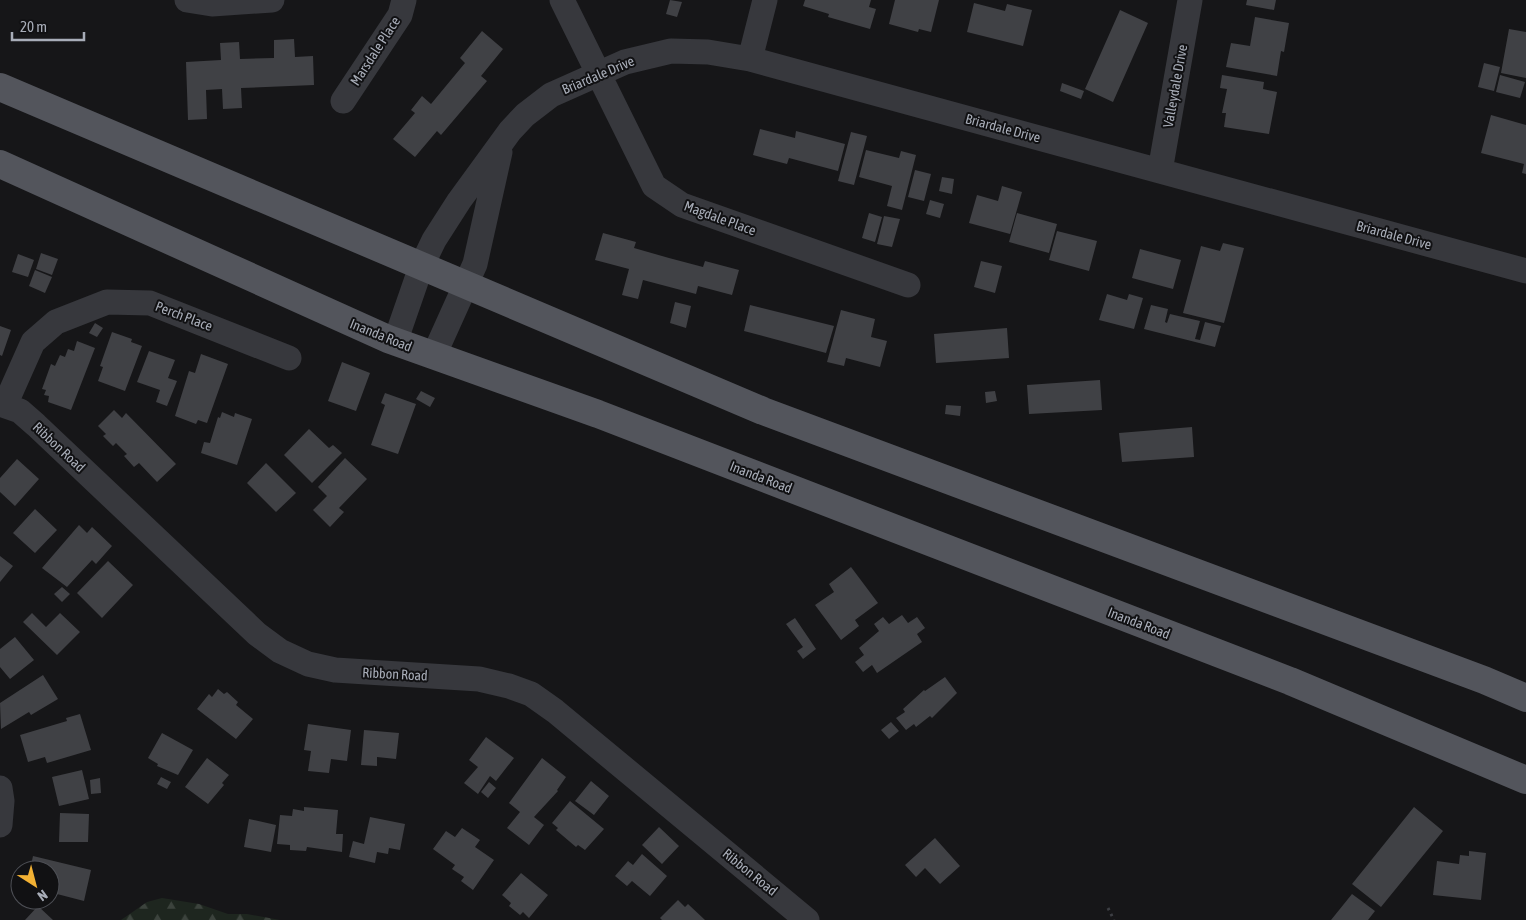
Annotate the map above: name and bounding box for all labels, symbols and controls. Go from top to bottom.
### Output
scale bar [12,10,85,42]
street label: Marsdale Place [347,14,403,88]
text: 20 m [20,18,47,35]
street label: Valleydale Drive [1160,43,1190,129]
street label: Briardale Drive [560,53,636,97]
street label: Briardale Drive [964,110,1042,146]
street label: Magdale Place [682,198,758,238]
street label: Briardale Drive [1355,217,1433,253]
street label: Perch Place [153,298,215,334]
street label: Inanda Road [348,315,414,355]
street label: Ribbon Road [30,419,88,475]
street label: Inanda Road [728,458,794,496]
street label: Inanda Road [1106,604,1172,642]
street label: Ribbon Road [362,664,428,684]
street label: Ribbon Road [720,845,780,899]
north arrow [10,860,60,910]
text: N [35,887,51,904]

